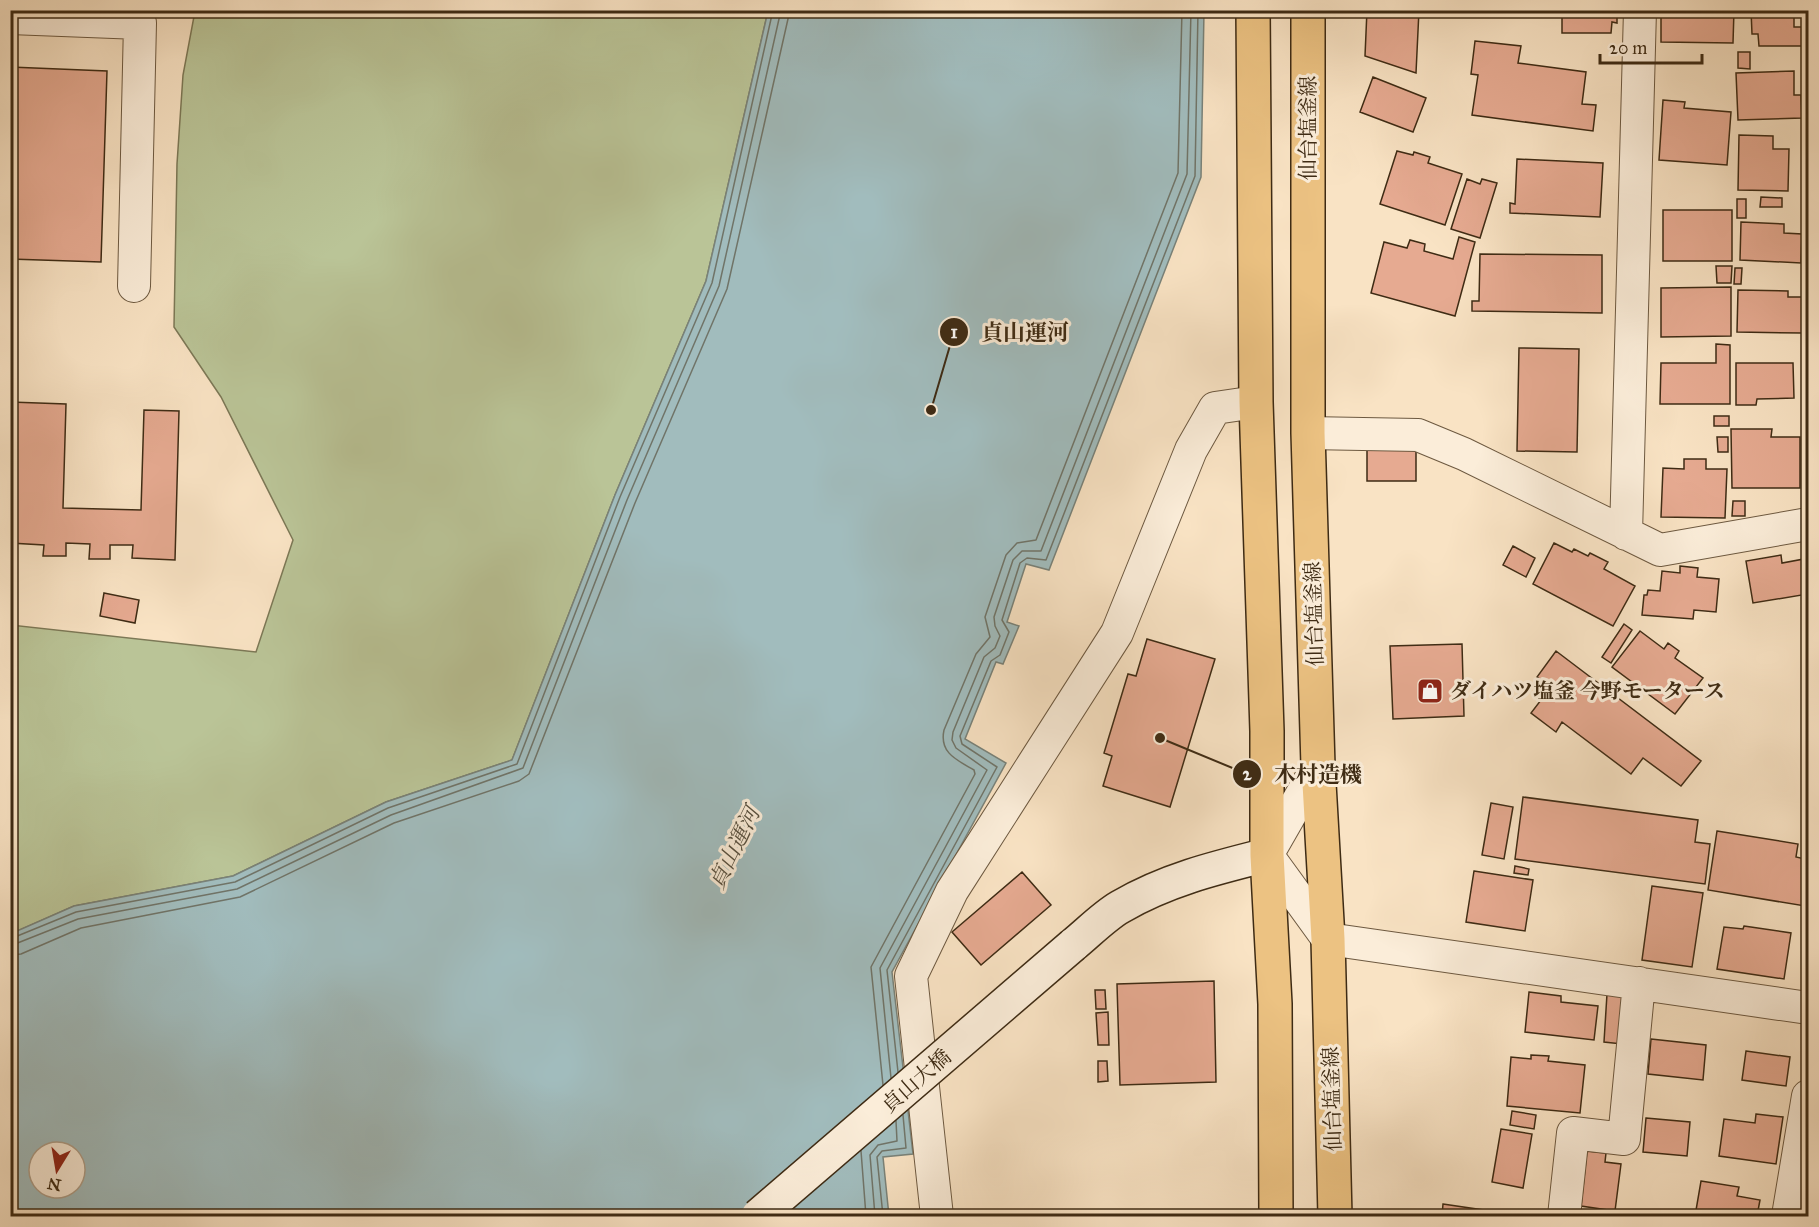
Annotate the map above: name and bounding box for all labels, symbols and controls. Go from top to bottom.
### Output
scale bar [1600,27,1702,65]
text: 20 m [1609,37,1647,59]
street label: 仙台塩釜線 [1295,76,1321,181]
callout: 貞山運河 [939,312,1081,352]
text: 貞山運河 [981,319,1069,346]
text: 1 [950,321,958,343]
street label: 仙台塩釜線 [1299,561,1329,667]
shop icon: ダイハツ塩釜 今野モータース [1415,676,1445,706]
place label: ダイハツ塩釜 今野モータース [1450,678,1725,704]
callout: 木村造機 [1232,754,1374,794]
text: 木村造機 [1274,761,1362,788]
text: 2 [1243,763,1253,785]
water label: 貞山運河 [703,799,767,893]
street label: 貞山大橋 [876,1044,956,1118]
street label: 仙台塩釜線 [1317,1046,1347,1152]
north arrow [27,1140,87,1200]
text: N [45,1174,63,1195]

